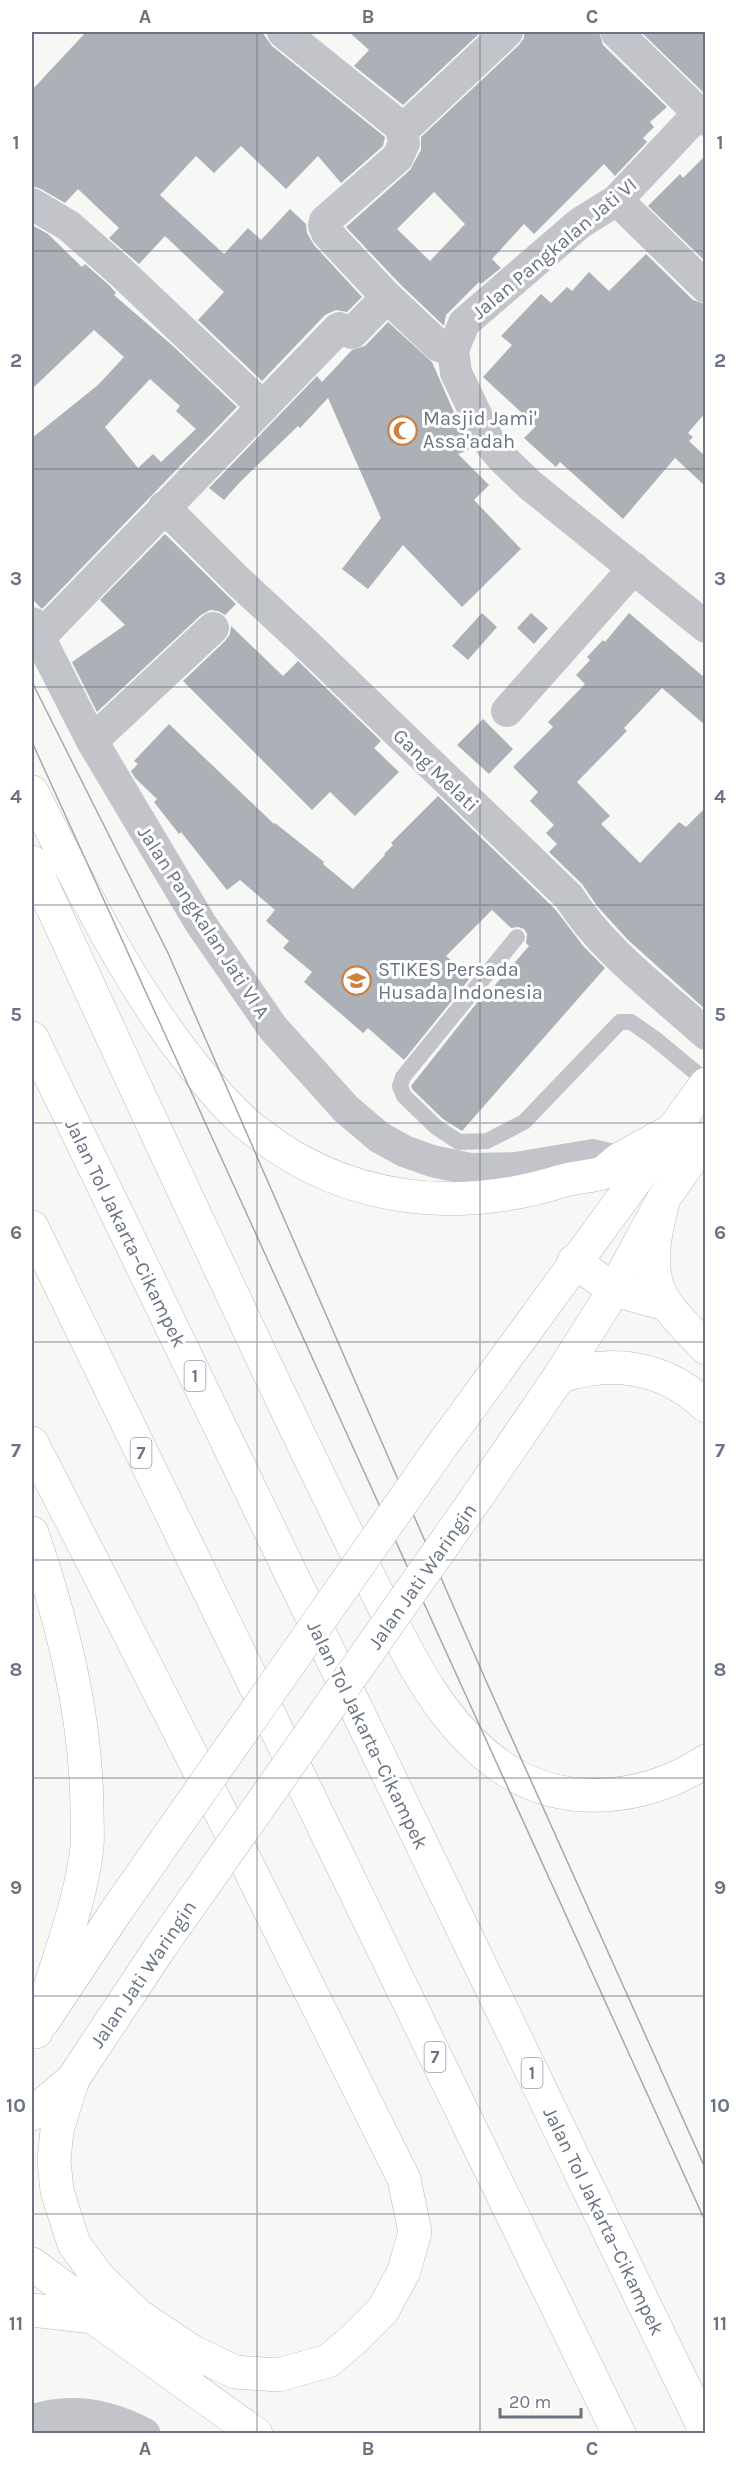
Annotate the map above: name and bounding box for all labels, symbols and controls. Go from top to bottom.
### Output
text: A [139,5,152,28]
text: B [362,5,374,28]
text: C [586,5,598,28]
text: 1 [12,131,20,154]
text: 1 [716,131,724,154]
street label: Jalan Pangkalan Jati VI [467,173,641,324]
text: 2 [10,349,22,372]
text: 2 [714,349,726,372]
place label: Masjid Jami' Assa'adah [423,407,537,453]
mosque icon: Masjid Jami' Assa'adah [386,414,418,446]
text: 3 [10,567,22,590]
text: 3 [714,567,726,590]
street label: Gang Melati [388,724,483,817]
text: 4 [10,785,22,808]
text: 4 [714,785,726,808]
street label: Jalan Pangkalan Jati VI A [133,822,274,1022]
place label: STIKES Persada Husada Indonesia [378,958,543,1004]
school or university icon: STIKES Persada Husada Indonesia [341,964,373,996]
text: 5 [10,1003,22,1026]
text: 5 [714,1003,726,1026]
street label: Jalan Tol Jakarta–Cikampek [60,1115,191,1351]
text: 6 [10,1221,22,1244]
text: 6 [714,1221,726,1244]
road number: 1 [184,1361,206,1391]
road number: 7 [130,1438,152,1468]
text: 7 [11,1439,21,1462]
text: 7 [715,1439,725,1462]
street label: Jalan Jati Waringin [363,1499,481,1654]
street label: Jalan Tol Jakarta–Cikampek [302,1617,433,1853]
text: 8 [10,1658,22,1681]
text: 8 [714,1658,726,1681]
text: 9 [10,1876,22,1899]
text: 9 [714,1876,726,1899]
street label: Jalan Jati Waringin [86,1896,201,2052]
road number: 7 [424,2042,446,2072]
road number: 1 [522,2058,542,2088]
text: 10 [6,2094,26,2117]
text: 10 [710,2094,730,2117]
street label: Jalan Tol Jakarta–Cikampek [538,2103,669,2339]
text: 11 [9,2312,23,2335]
text: 11 [713,2312,727,2335]
scale bar [500,2381,581,2419]
text: 20 m [509,2391,551,2413]
text: A [139,2437,152,2460]
text: B [362,2437,374,2460]
text: C [586,2437,598,2460]

